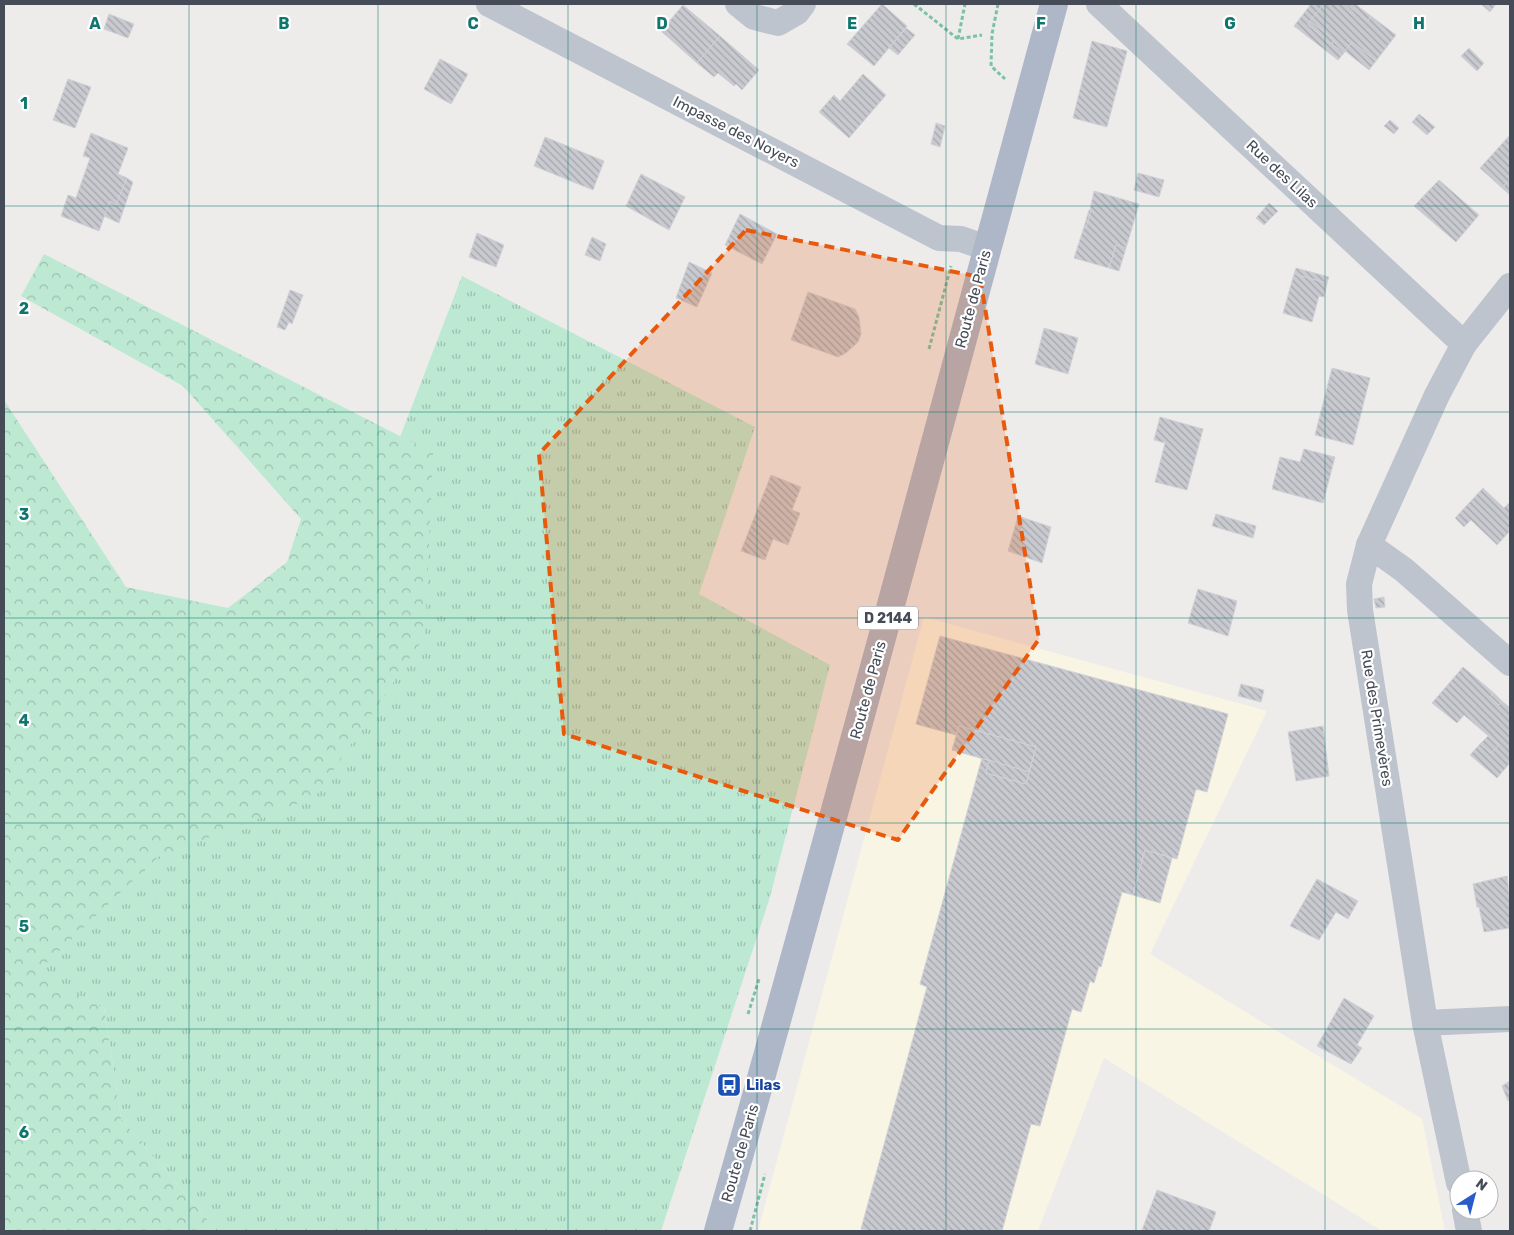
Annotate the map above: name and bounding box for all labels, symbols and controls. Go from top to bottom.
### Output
text: A [89,14,101,33]
text: B [278,14,290,33]
text: C [467,14,479,33]
text: D [656,14,668,33]
text: E [847,14,857,33]
text: F [1036,14,1046,33]
text: G [1224,14,1236,33]
text: H [1413,14,1425,33]
street label: Impasse des Noyers [670,92,802,172]
text: 1 [20,94,28,113]
street label: Rue des Lilas [1242,136,1322,212]
street label: Route de Paris [951,248,995,350]
text: 2 [19,299,29,318]
text: 3 [19,505,29,524]
road number: D 2144 [858,606,918,630]
street label: Route de Paris [846,639,890,741]
street label: Rue des Primevères [1357,648,1397,788]
text: 4 [19,711,30,730]
text: 5 [19,917,29,936]
bus stop icon: Lilas [716,1072,742,1098]
place label: Lilas [746,1076,781,1094]
street label: Route de Paris [717,1102,763,1204]
text: 6 [19,1123,29,1142]
north arrow [1449,1170,1499,1220]
text: N [1472,1175,1490,1195]

